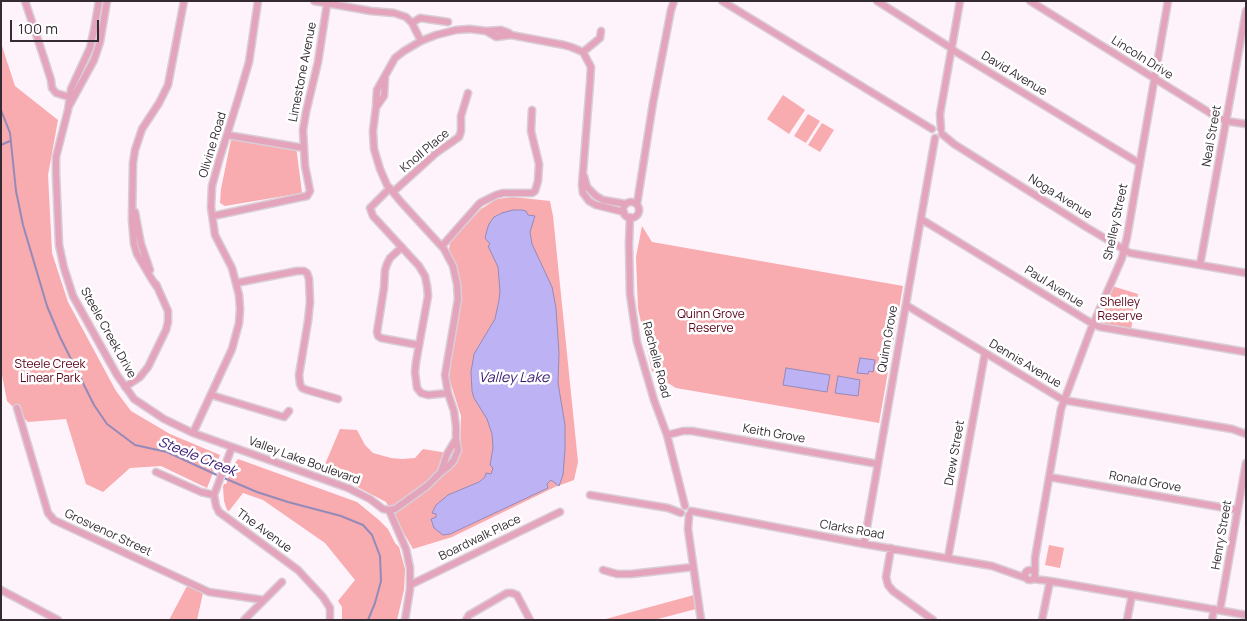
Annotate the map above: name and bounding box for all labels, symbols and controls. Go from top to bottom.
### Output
scale bar [12,10,101,42]
text: 100 m [18,18,58,39]
street label: Limestone Avenue [286,21,320,123]
street label: Lincoln Drive [1109,33,1175,83]
street label: David Avenue [979,49,1049,99]
street label: Neal Street [1200,104,1224,168]
street label: Olivine Road [196,110,230,180]
street label: Knoll Place [398,126,452,176]
street label: Noga Avenue [1025,172,1095,222]
street label: Shelley Street [1101,182,1131,262]
street label: Paul Avenue [1022,263,1086,311]
street label: Steele Creek Drive [77,285,139,381]
park label: Shelley Reserve [1097,296,1143,324]
street label: Quinn Grove [875,304,901,374]
park label: Quinn Grove Reserve [677,308,745,336]
street label: Rachelle Road [639,320,673,400]
street label: Dennis Avenue [986,337,1064,391]
park label: Steele Creek Linear Park [15,358,85,386]
water label: Valley Lake [479,370,549,386]
street label: Drew Street [942,419,968,487]
street label: Keith Grove [742,421,806,447]
water label: Steele Creek [155,434,239,480]
street label: Valley Lake Boulevard [246,434,362,488]
street label: Ronald Grove [1108,469,1182,495]
street label: Henry Street [1209,499,1235,571]
street label: Grosvenor Street [62,506,154,560]
street label: The Avenue [234,506,294,556]
street label: Boardwalk Place [437,512,523,564]
street label: Clarks Road [819,517,885,543]

